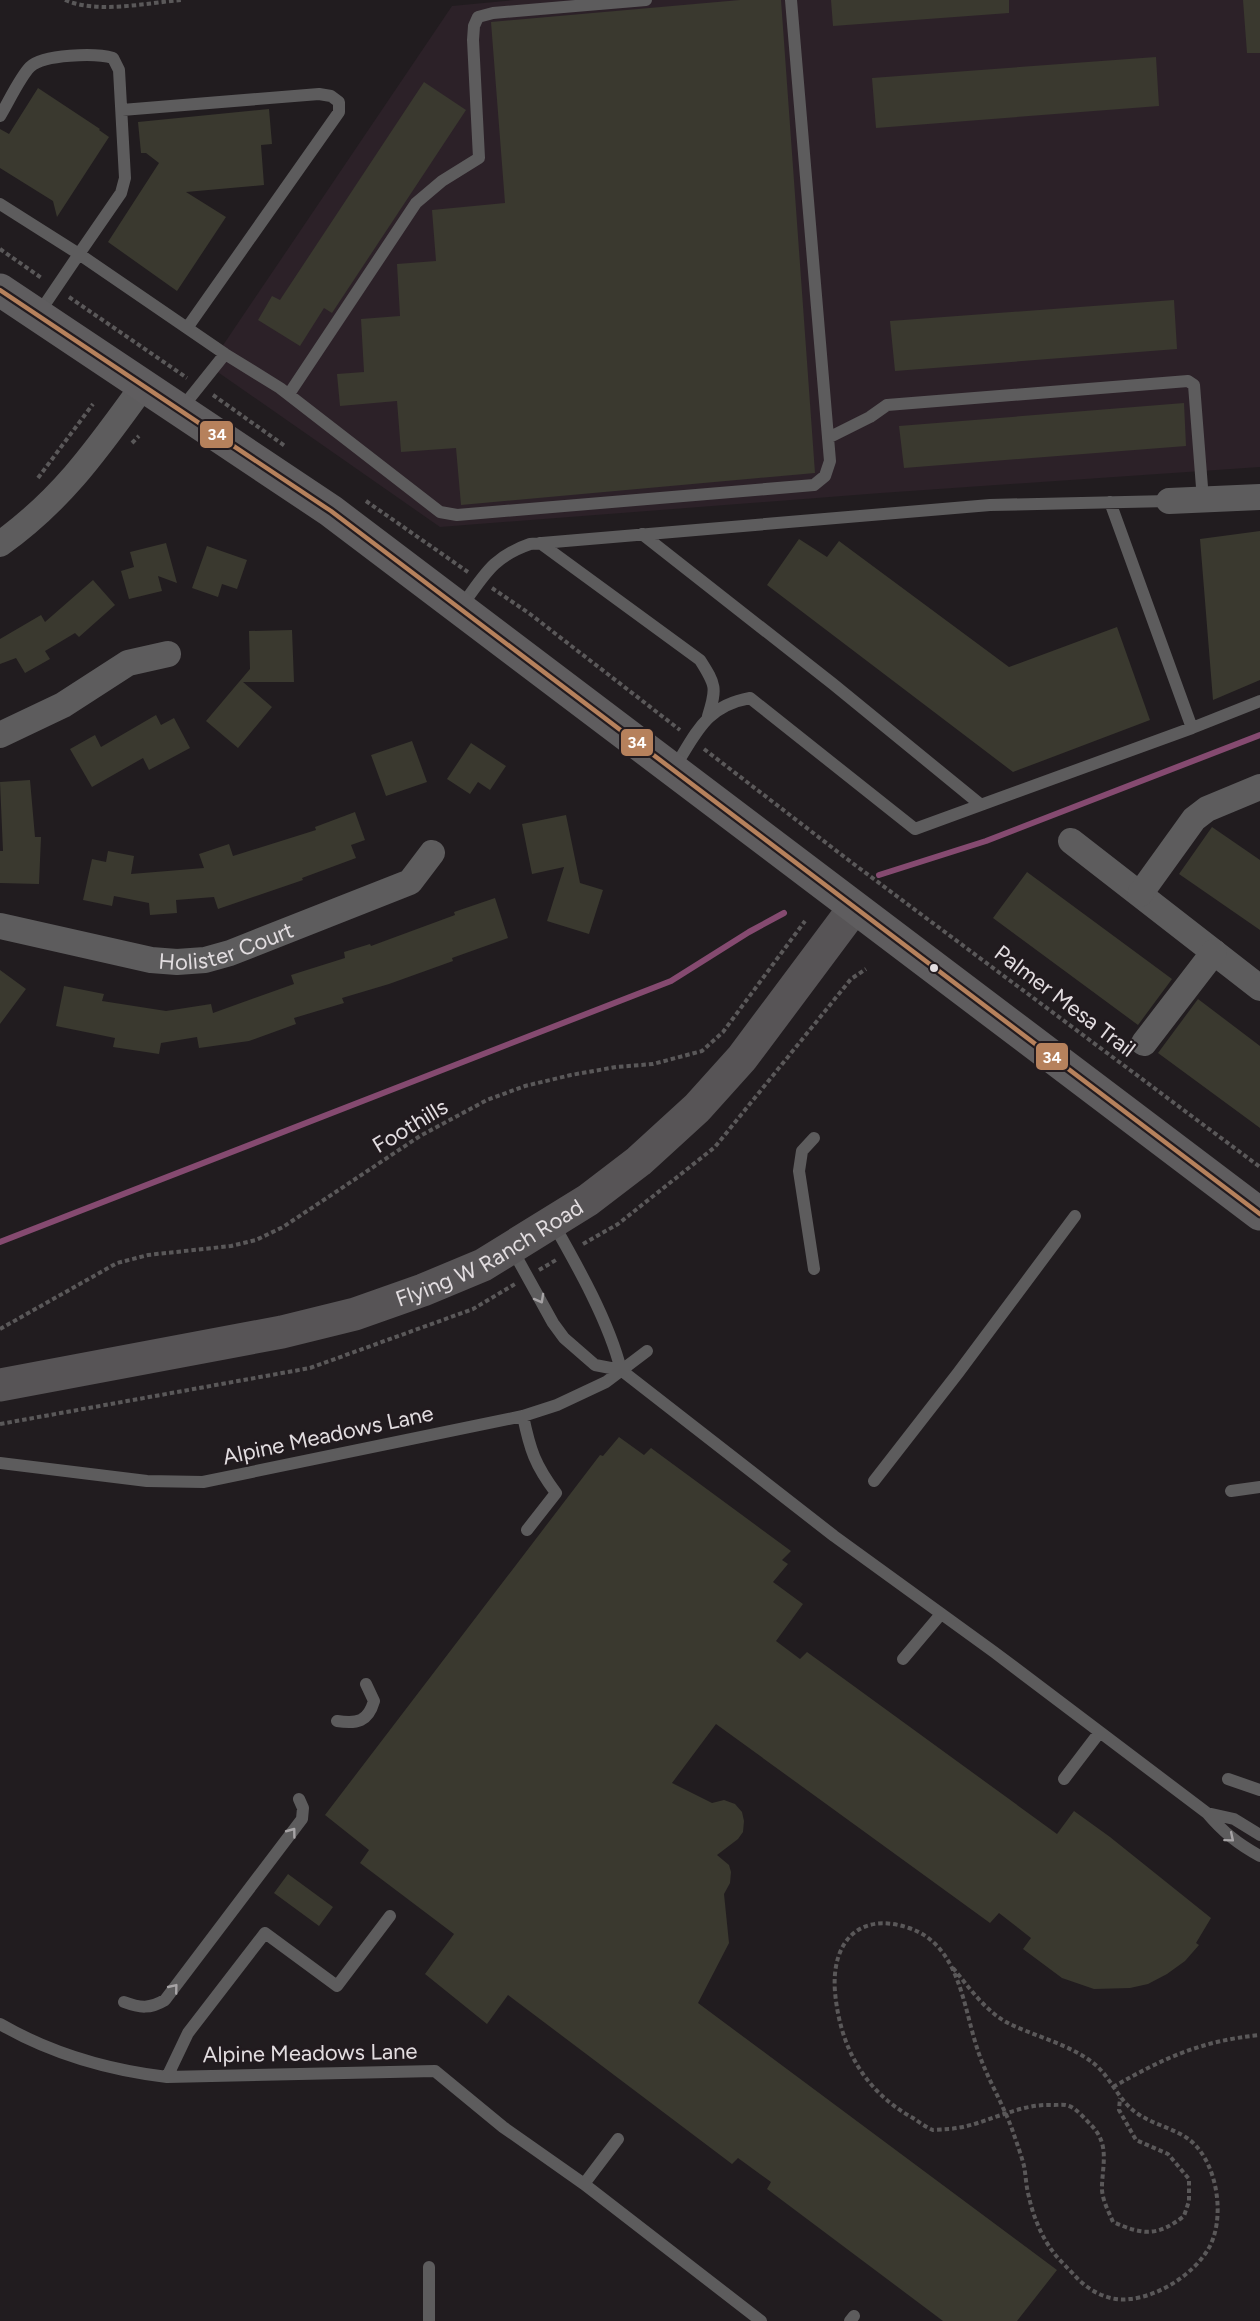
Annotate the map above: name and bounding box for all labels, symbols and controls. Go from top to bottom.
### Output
line badge: 34 [199,420,234,449]
text: 34 [207,425,227,444]
line badge: 34 [620,728,654,757]
text: 34 [627,733,647,752]
street label: Holister Court [157,916,297,976]
street label: Palmer Mesa Trail [989,939,1141,1063]
unlabelled marker [928,962,940,974]
line badge: 34 [1035,1042,1069,1071]
text: 34 [1042,1048,1062,1067]
street label: Foothills [367,1093,453,1159]
street label: Flying W Ranch Road [392,1193,588,1312]
one-way arrow [533,1293,544,1303]
street label: Alpine Meadows Lane [220,1399,436,1471]
one-way arrow [284,1828,295,1839]
one-way arrow [1223,1831,1234,1842]
one-way arrow [167,1984,178,1995]
street label: Alpine Meadows Lane [202,2038,418,2068]

